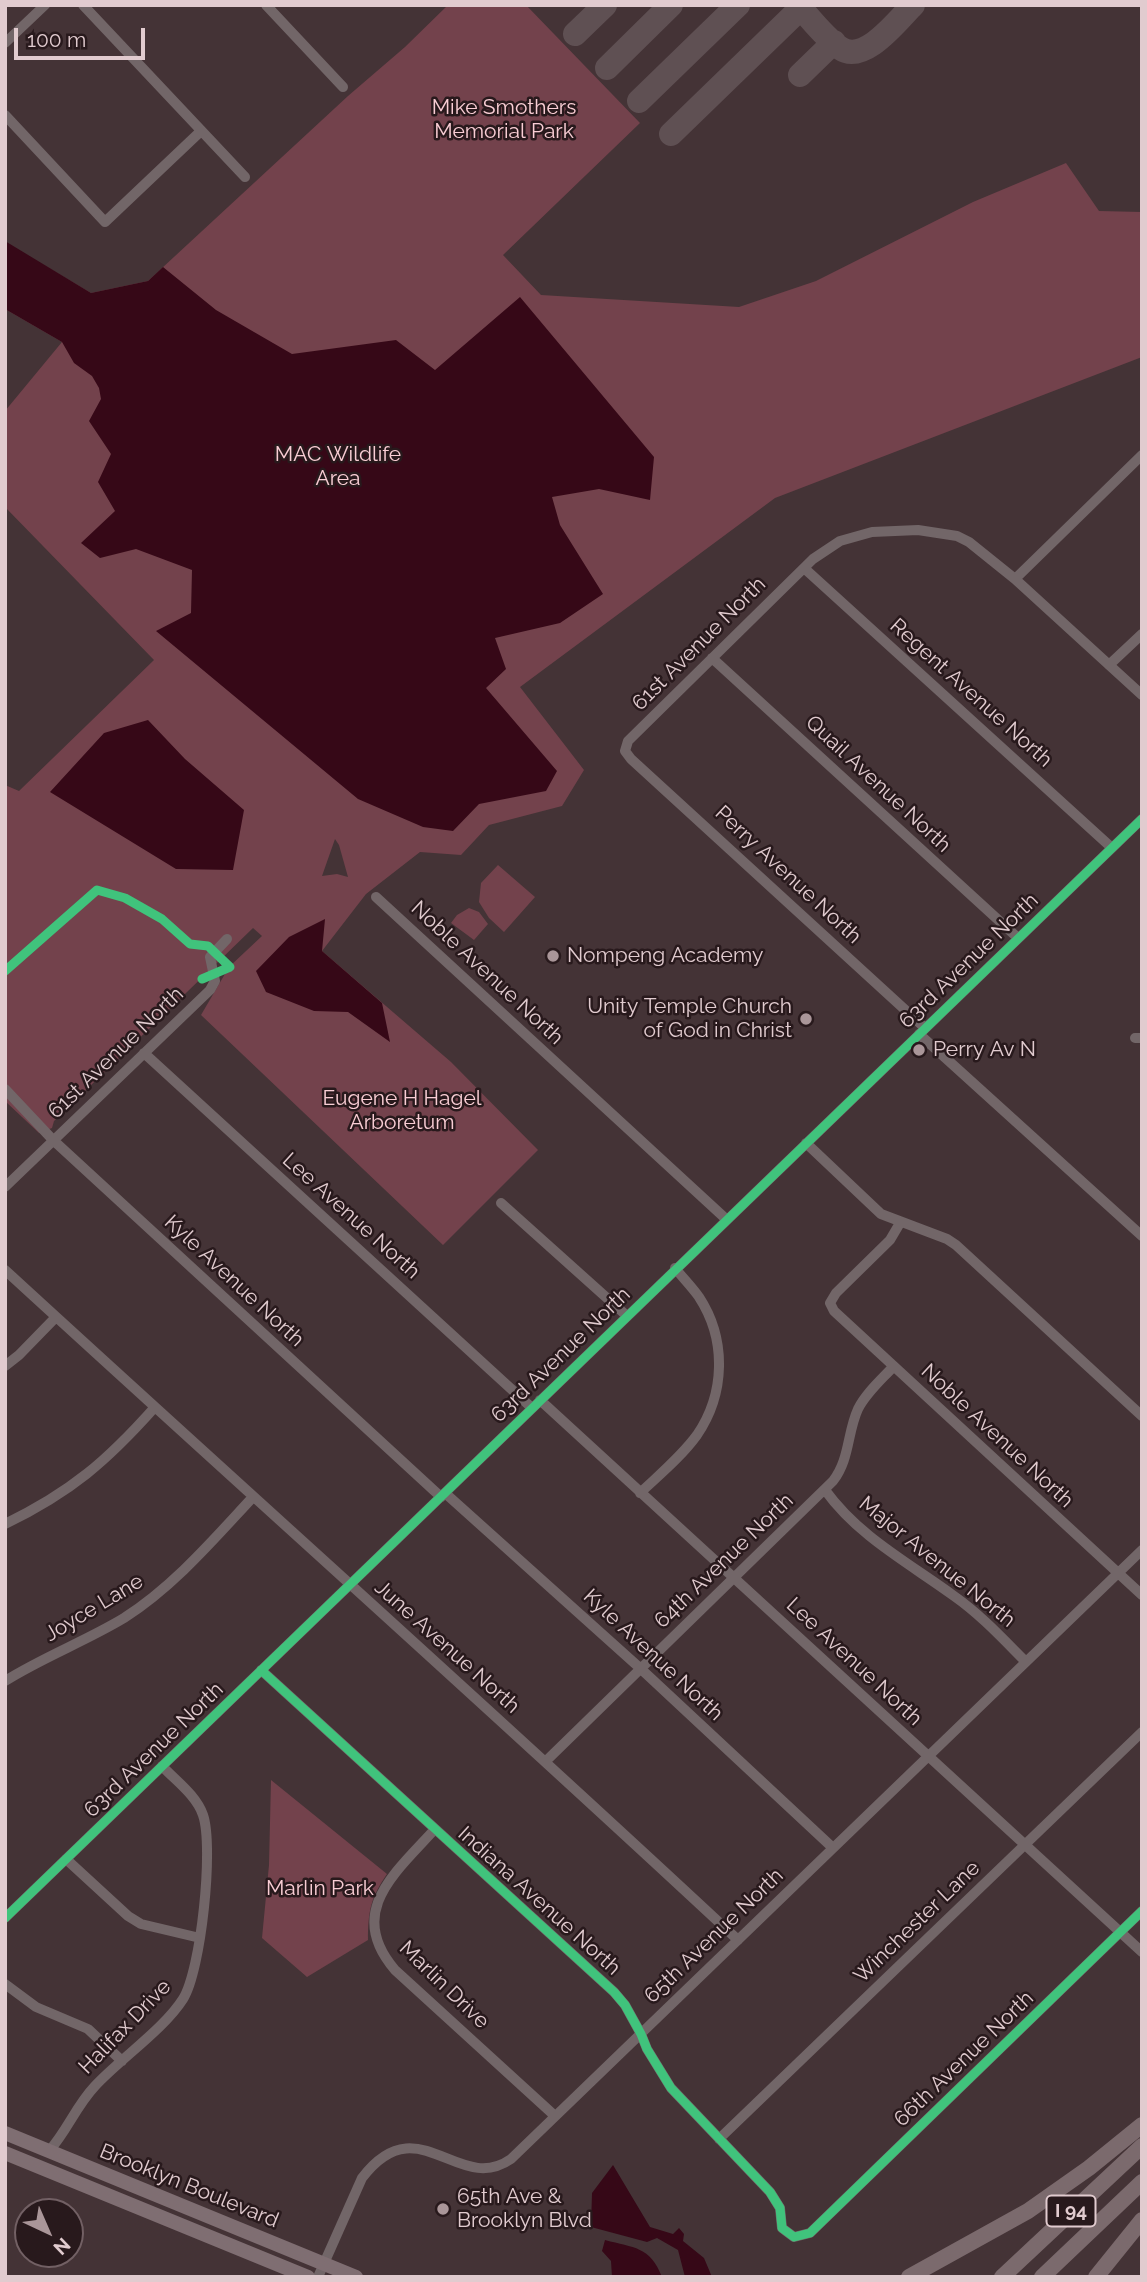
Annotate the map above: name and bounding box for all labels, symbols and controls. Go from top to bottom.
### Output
scale bar [18,14,149,58]
text: 100 m [27,27,86,52]
park label: Mike Smothers Memorial Park [432,95,576,145]
park label: MAC Wildlife Area [275,442,401,492]
street label: 61st Avenue North [627,572,771,716]
street label: Regent Avenue North [885,613,1057,773]
street label: Quail Avenue North [800,710,956,858]
street label: Perry Avenue North [710,801,866,949]
street label: 63rd Avenue North [894,888,1044,1034]
street label: Noble Avenue North [406,896,568,1050]
place label: Nompeng Academy [567,943,763,969]
marker: Nompeng Academy [545,948,561,964]
street label: 61st Avenue North [43,982,189,1124]
place label: Unity Temple Church of God in Christ [587,994,792,1044]
marker: Unity Temple Church of God in Christ [798,1011,814,1027]
place label: Perry Av N [933,1037,1036,1063]
marker: Perry Av N [911,1042,927,1058]
park label: Eugene H Hagel Arboretum [323,1086,481,1136]
street label: Lee Avenue North [277,1148,425,1284]
street label: Kyle Avenue North [159,1210,309,1352]
street label: 63rd Avenue North [486,1282,636,1428]
street label: Noble Avenue North [916,1359,1078,1513]
street label: 64th Avenue North [649,1488,799,1634]
street label: Major Avenue North [854,1491,1020,1633]
street label: Joyce Lane [40,1569,148,1647]
street label: June Avenue North [369,1575,525,1719]
street label: Kyle Avenue North [578,1584,728,1726]
street label: Lee Avenue North [781,1593,927,1731]
street label: 63rd Avenue North [79,1677,229,1823]
street label: Indiana Avenue North [453,1821,625,1981]
street label: Winchester Lane [849,1856,985,1988]
street label: 65th Avenue North [639,1863,789,2009]
park label: Marlin Park [266,1876,374,1902]
street label: Marlin Drive [394,1936,494,2034]
street label: Halifax Drive [74,1975,176,2079]
street label: 66th Avenue North [889,1986,1039,2132]
street label: Brooklyn Boulevard [96,2139,282,2233]
place label: 65th Ave & Brooklyn Blvd [457,2184,592,2234]
road number: I 94 [1046,2196,1096,2226]
north arrow [14,2198,84,2268]
marker: 65th Ave & Brooklyn Blvd [435,2201,451,2217]
text: N [49,2234,75,2260]

